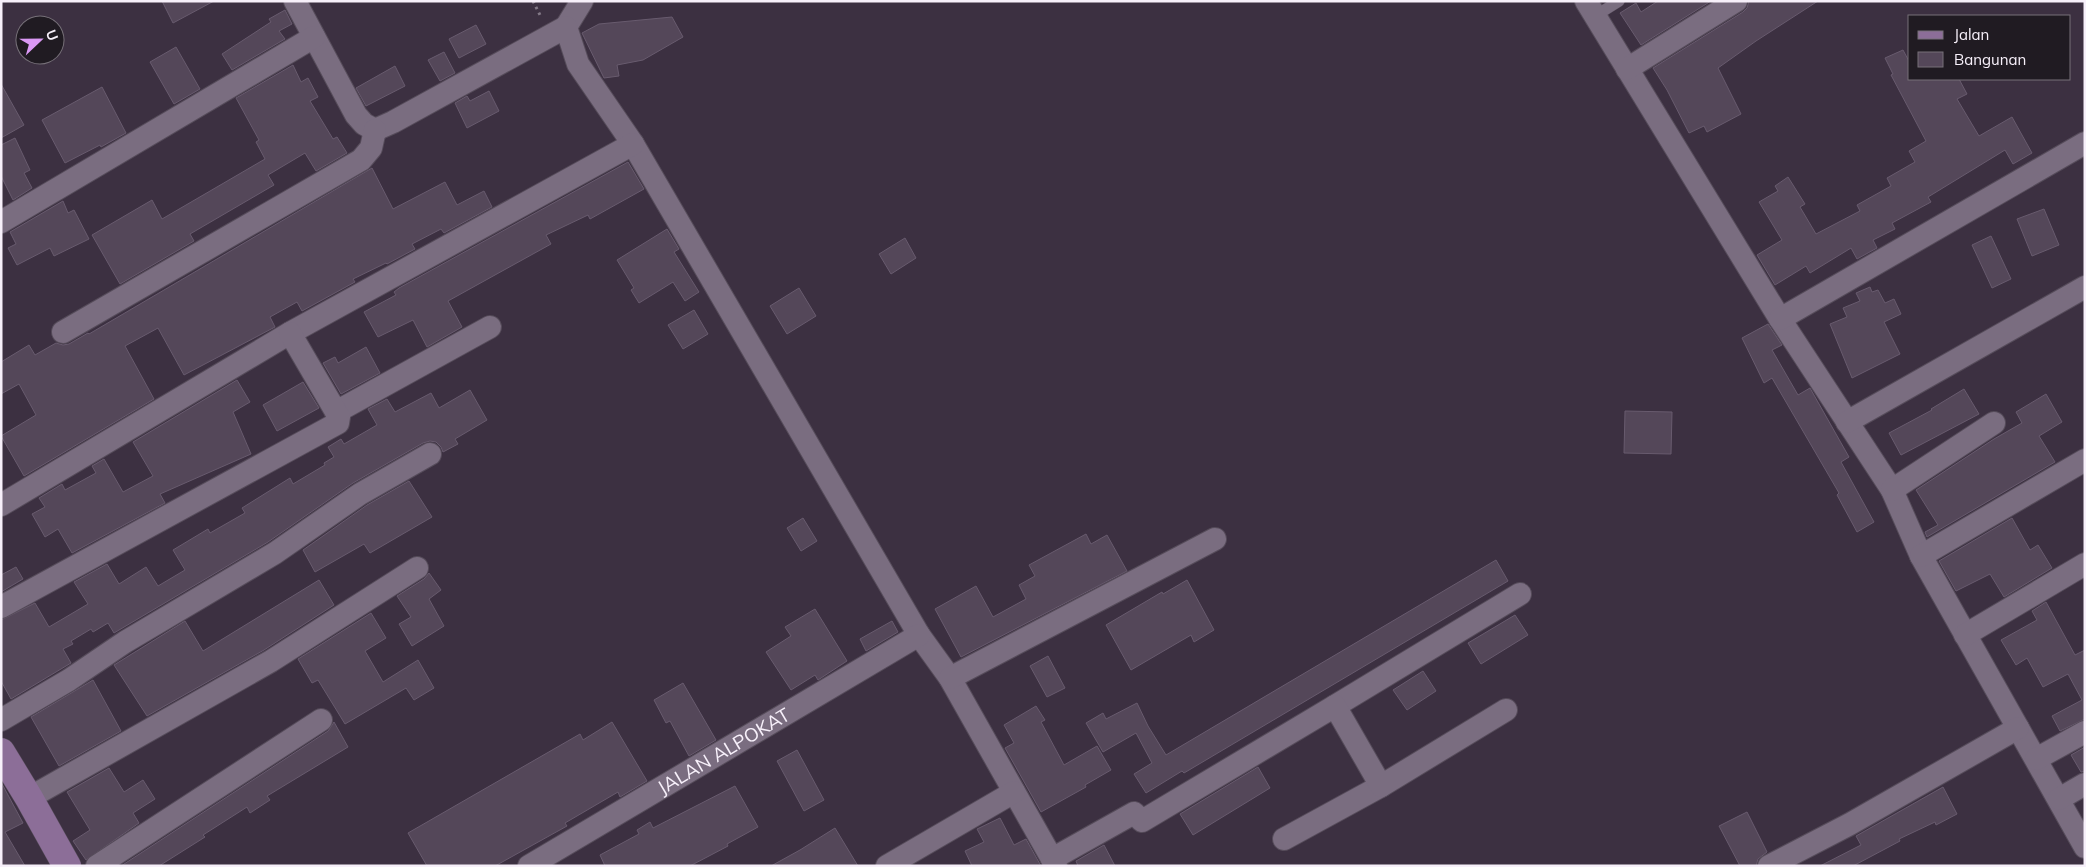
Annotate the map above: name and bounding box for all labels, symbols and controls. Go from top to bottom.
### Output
north arrow [15,15,65,65]
legend [1908,15,2071,80]
text: Jalan [1954,25,1989,44]
text: U [42,27,62,43]
text: Bangunan [1954,50,2026,69]
street label: JALAN ALPOKAT [653,702,795,799]

